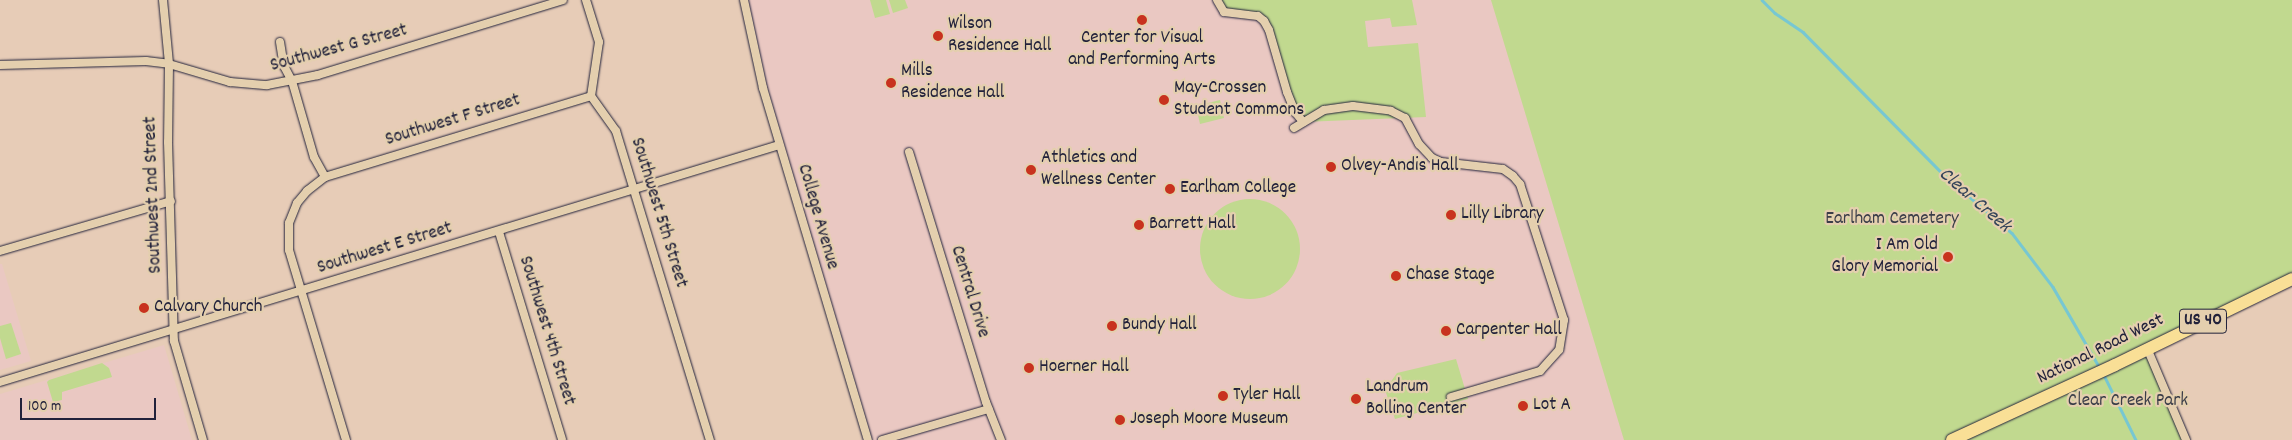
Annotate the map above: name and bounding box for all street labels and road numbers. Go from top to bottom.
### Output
street label: Southwest G Street [268,20,410,78]
street label: Southwest F Street [383,90,523,152]
street label: Southwest 2nd Street [140,116,168,274]
street label: Southwest 5th Street [624,135,692,291]
street label: College Avenue [791,162,843,272]
street label: Southwest E Street [315,218,455,280]
street label: Central Drive [944,243,994,341]
street label: Southwest 4th Street [512,254,580,408]
road number: US 40 [2178,306,2228,336]
street label: National Road West [2034,310,2168,390]

